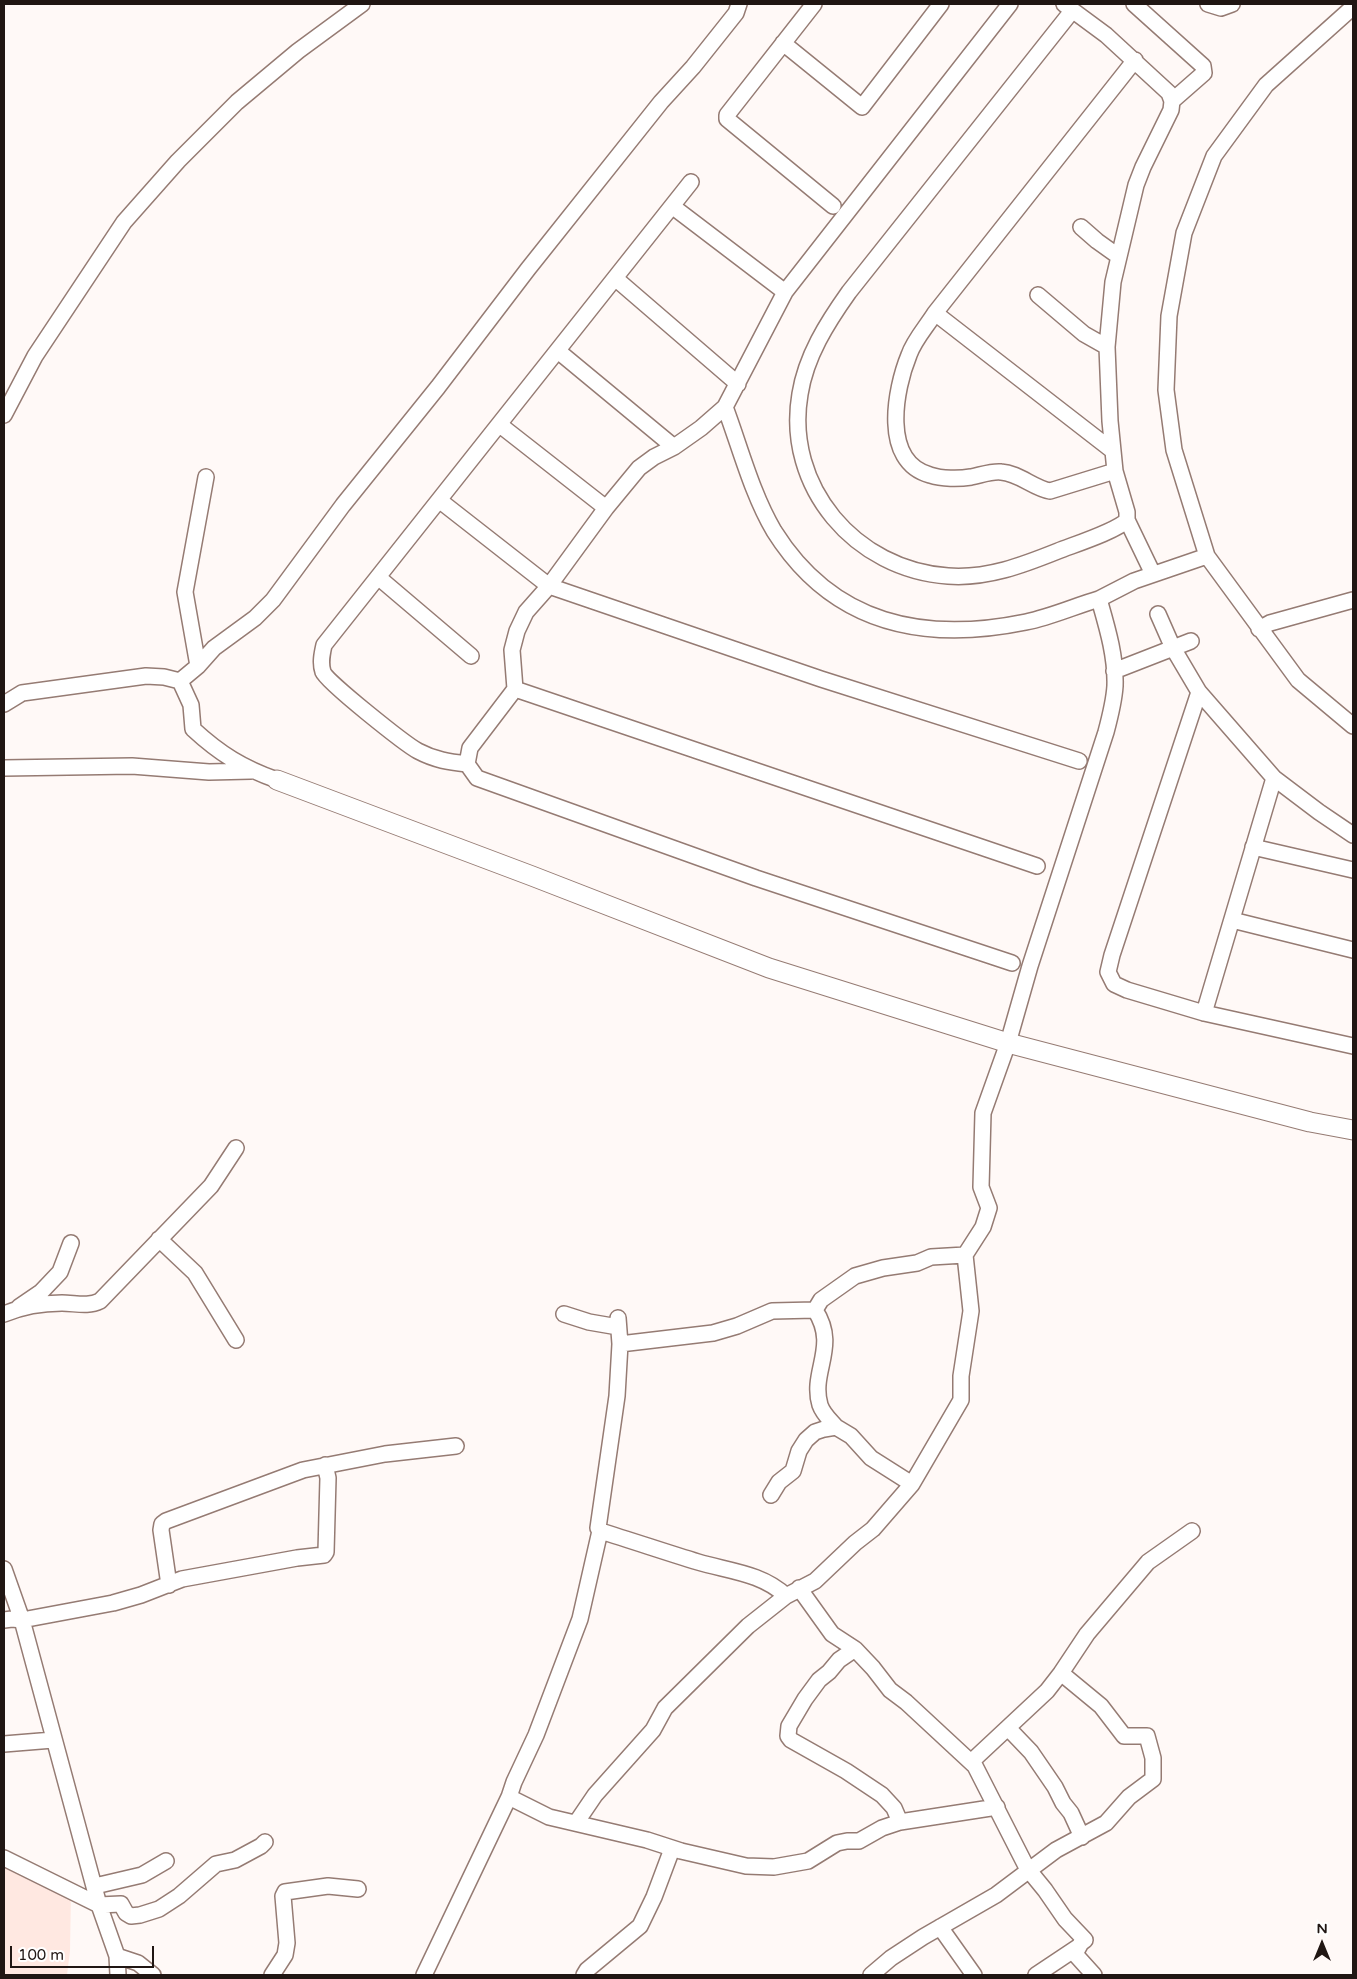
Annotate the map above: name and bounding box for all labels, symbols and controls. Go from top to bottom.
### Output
north arrow [1297,1919,1347,1969]
text: N [1316,1920,1328,1937]
scale bar [12,1936,156,1968]
text: 100 m [18,1946,64,1964]

